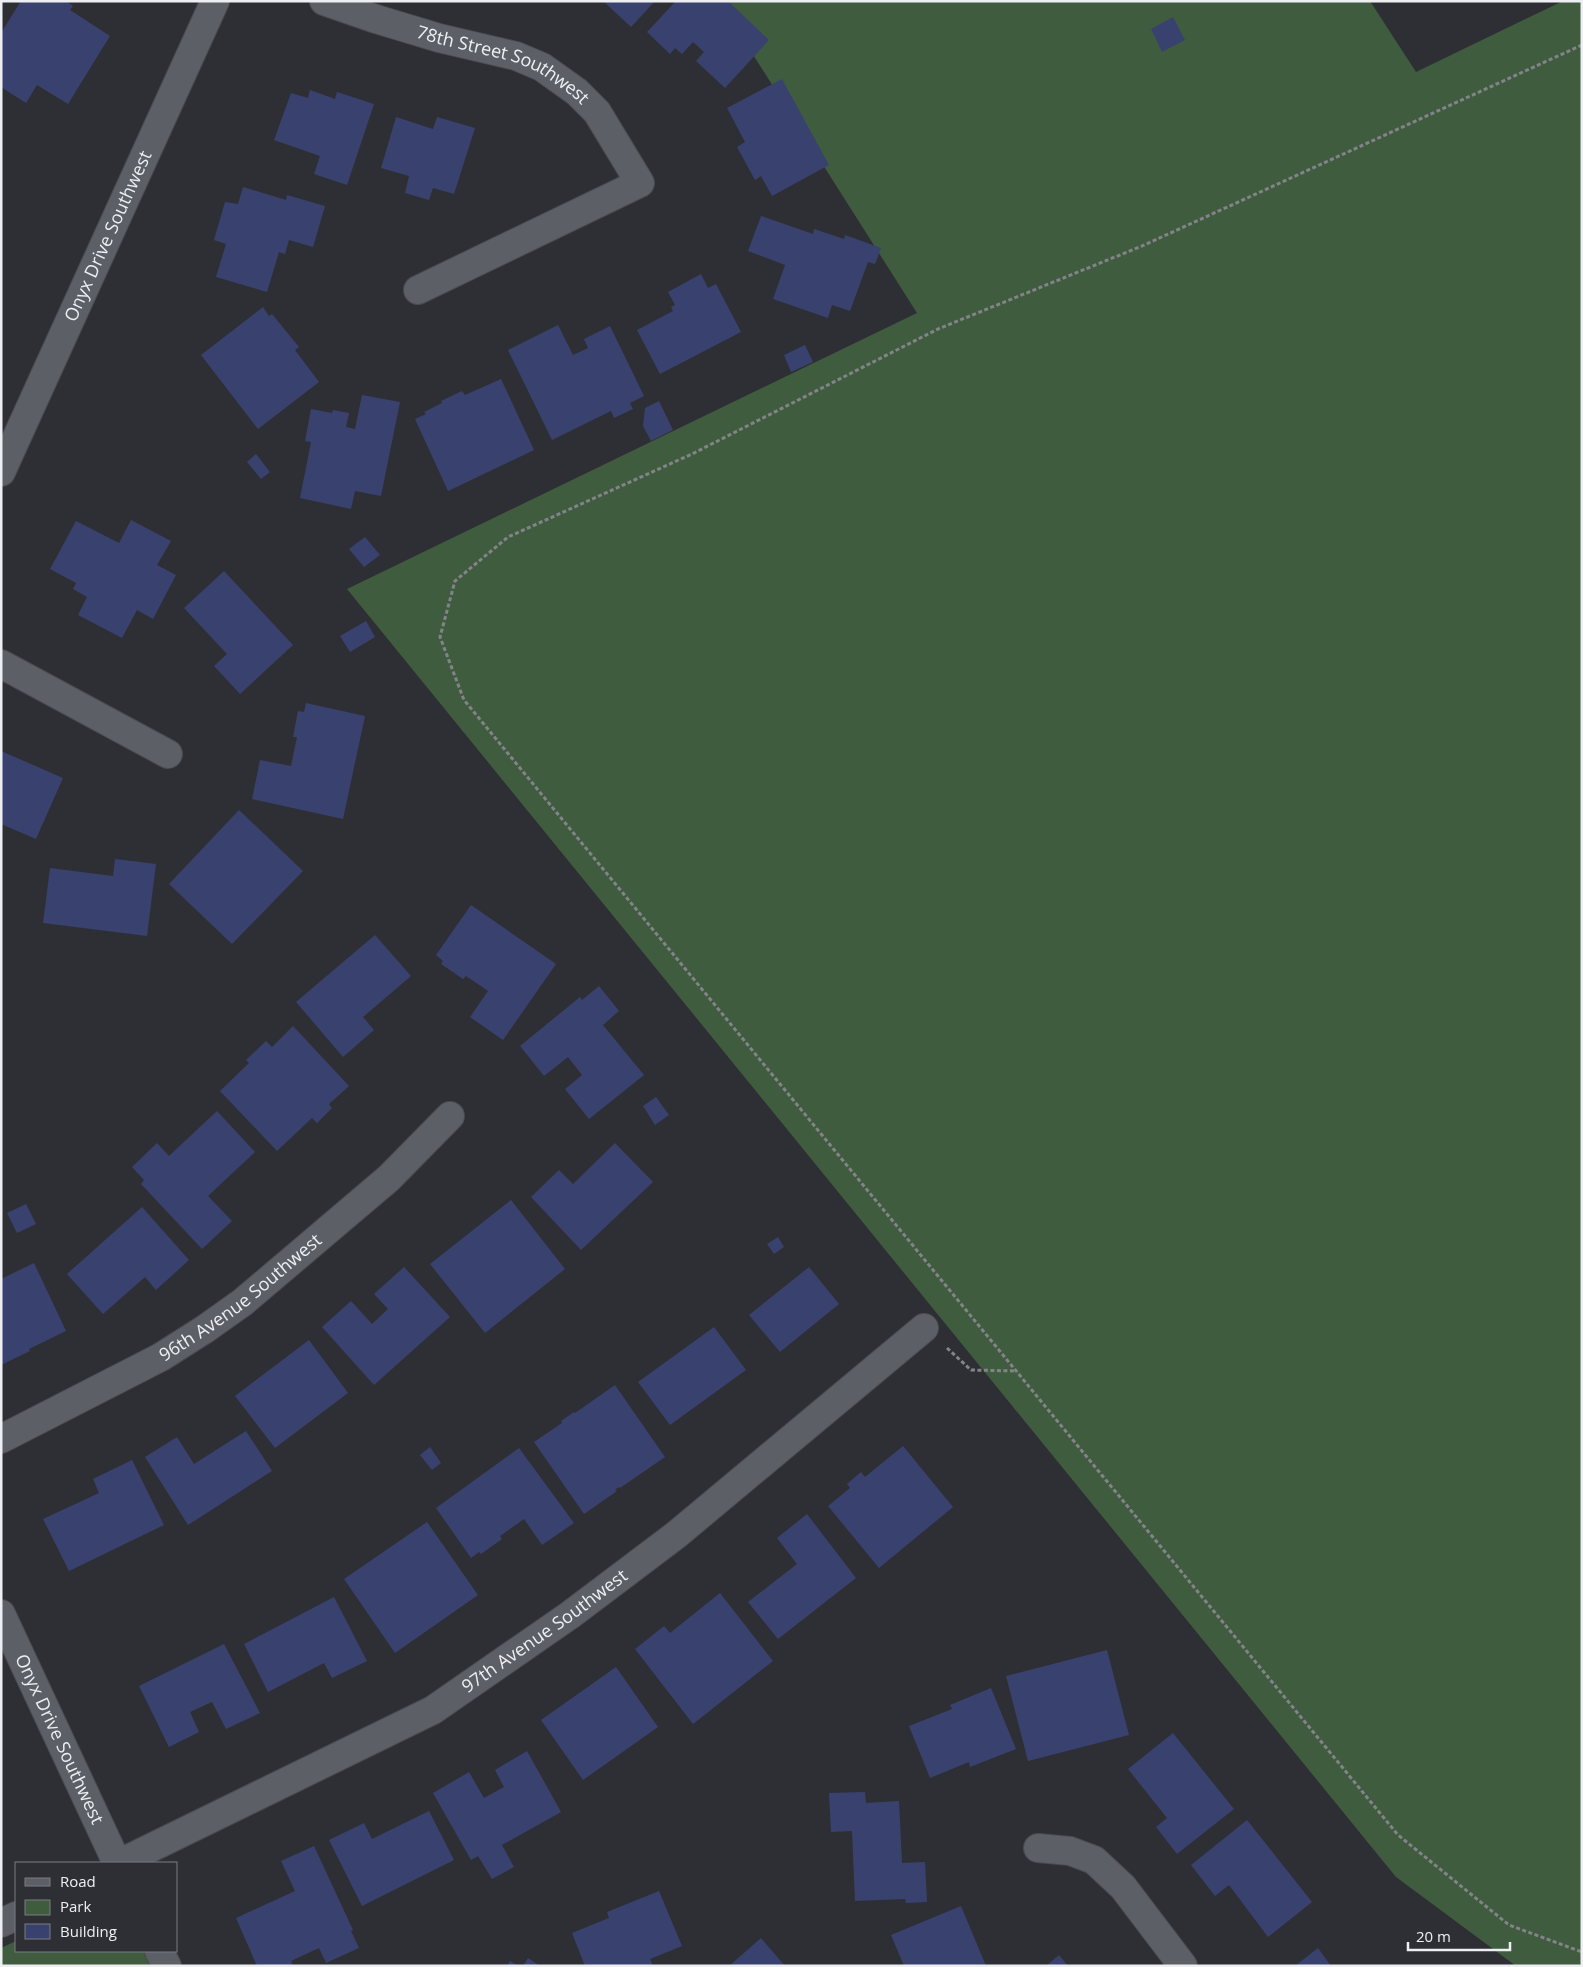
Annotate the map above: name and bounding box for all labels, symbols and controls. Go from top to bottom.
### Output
street label: 78th Street Southwest [414,19,595,109]
street label: Onyx Drive Southwest [58,146,156,325]
street label: 96th Avenue Southwest [154,1228,326,1366]
street label: 97th Avenue Southwest [456,1563,632,1698]
street label: Onyx Drive Southwest [10,1650,110,1828]
legend [15,1862,178,1952]
text: Road [60,1871,96,1891]
text: Park [60,1896,91,1916]
scale bar [1408,1920,1510,1952]
text: Building [60,1921,117,1941]
text: 20 m [1416,1926,1451,1946]

